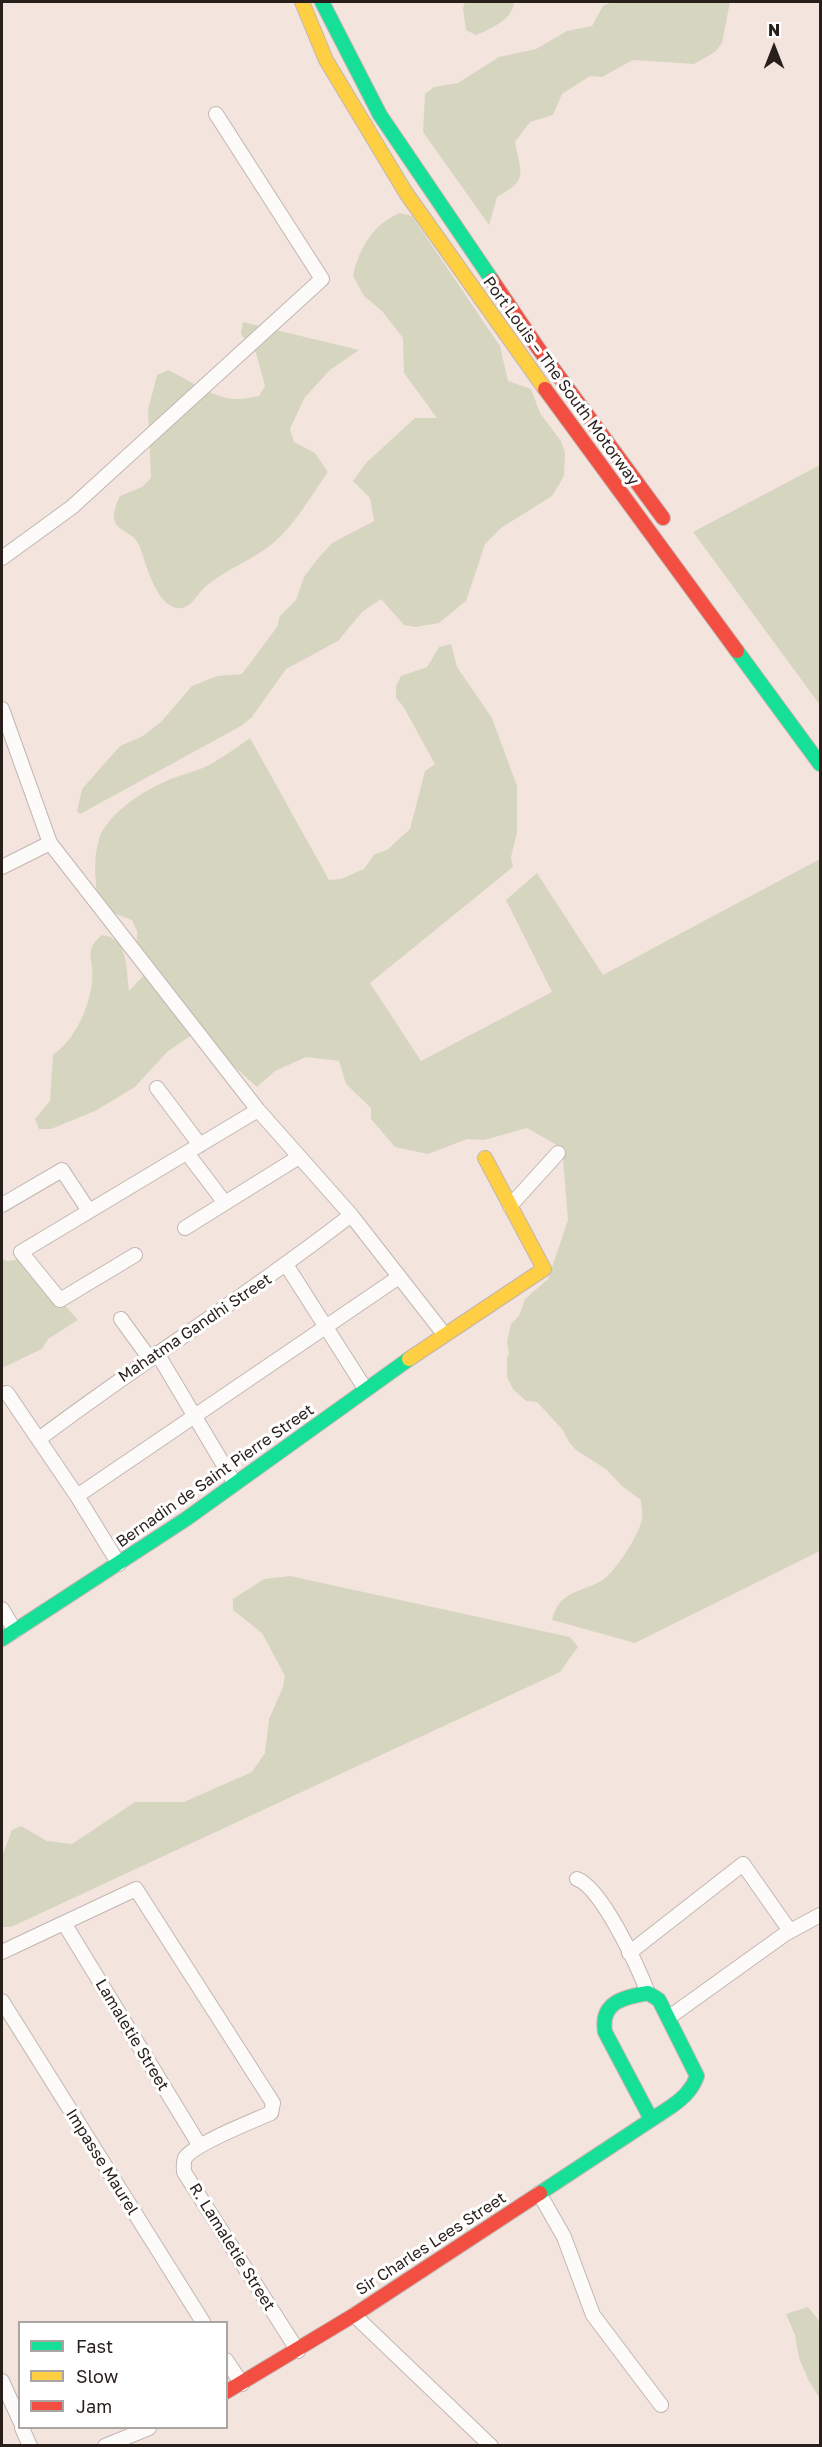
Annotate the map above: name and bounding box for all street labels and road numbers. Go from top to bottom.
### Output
street label: Port Louis – The South Motorway [479,273,643,489]
street label: Mahatma Gandhi Street [115,1270,275,1386]
street label: Bernadin de Saint Pierre Street [112,1400,318,1552]
street label: Lamaletie Street [91,1976,173,2094]
street label: Impasse Maurel [62,2105,142,2219]
street label: R. Lamaletie Street [185,2180,279,2314]
street label: Sir Charles Lees Street [352,2188,510,2300]

